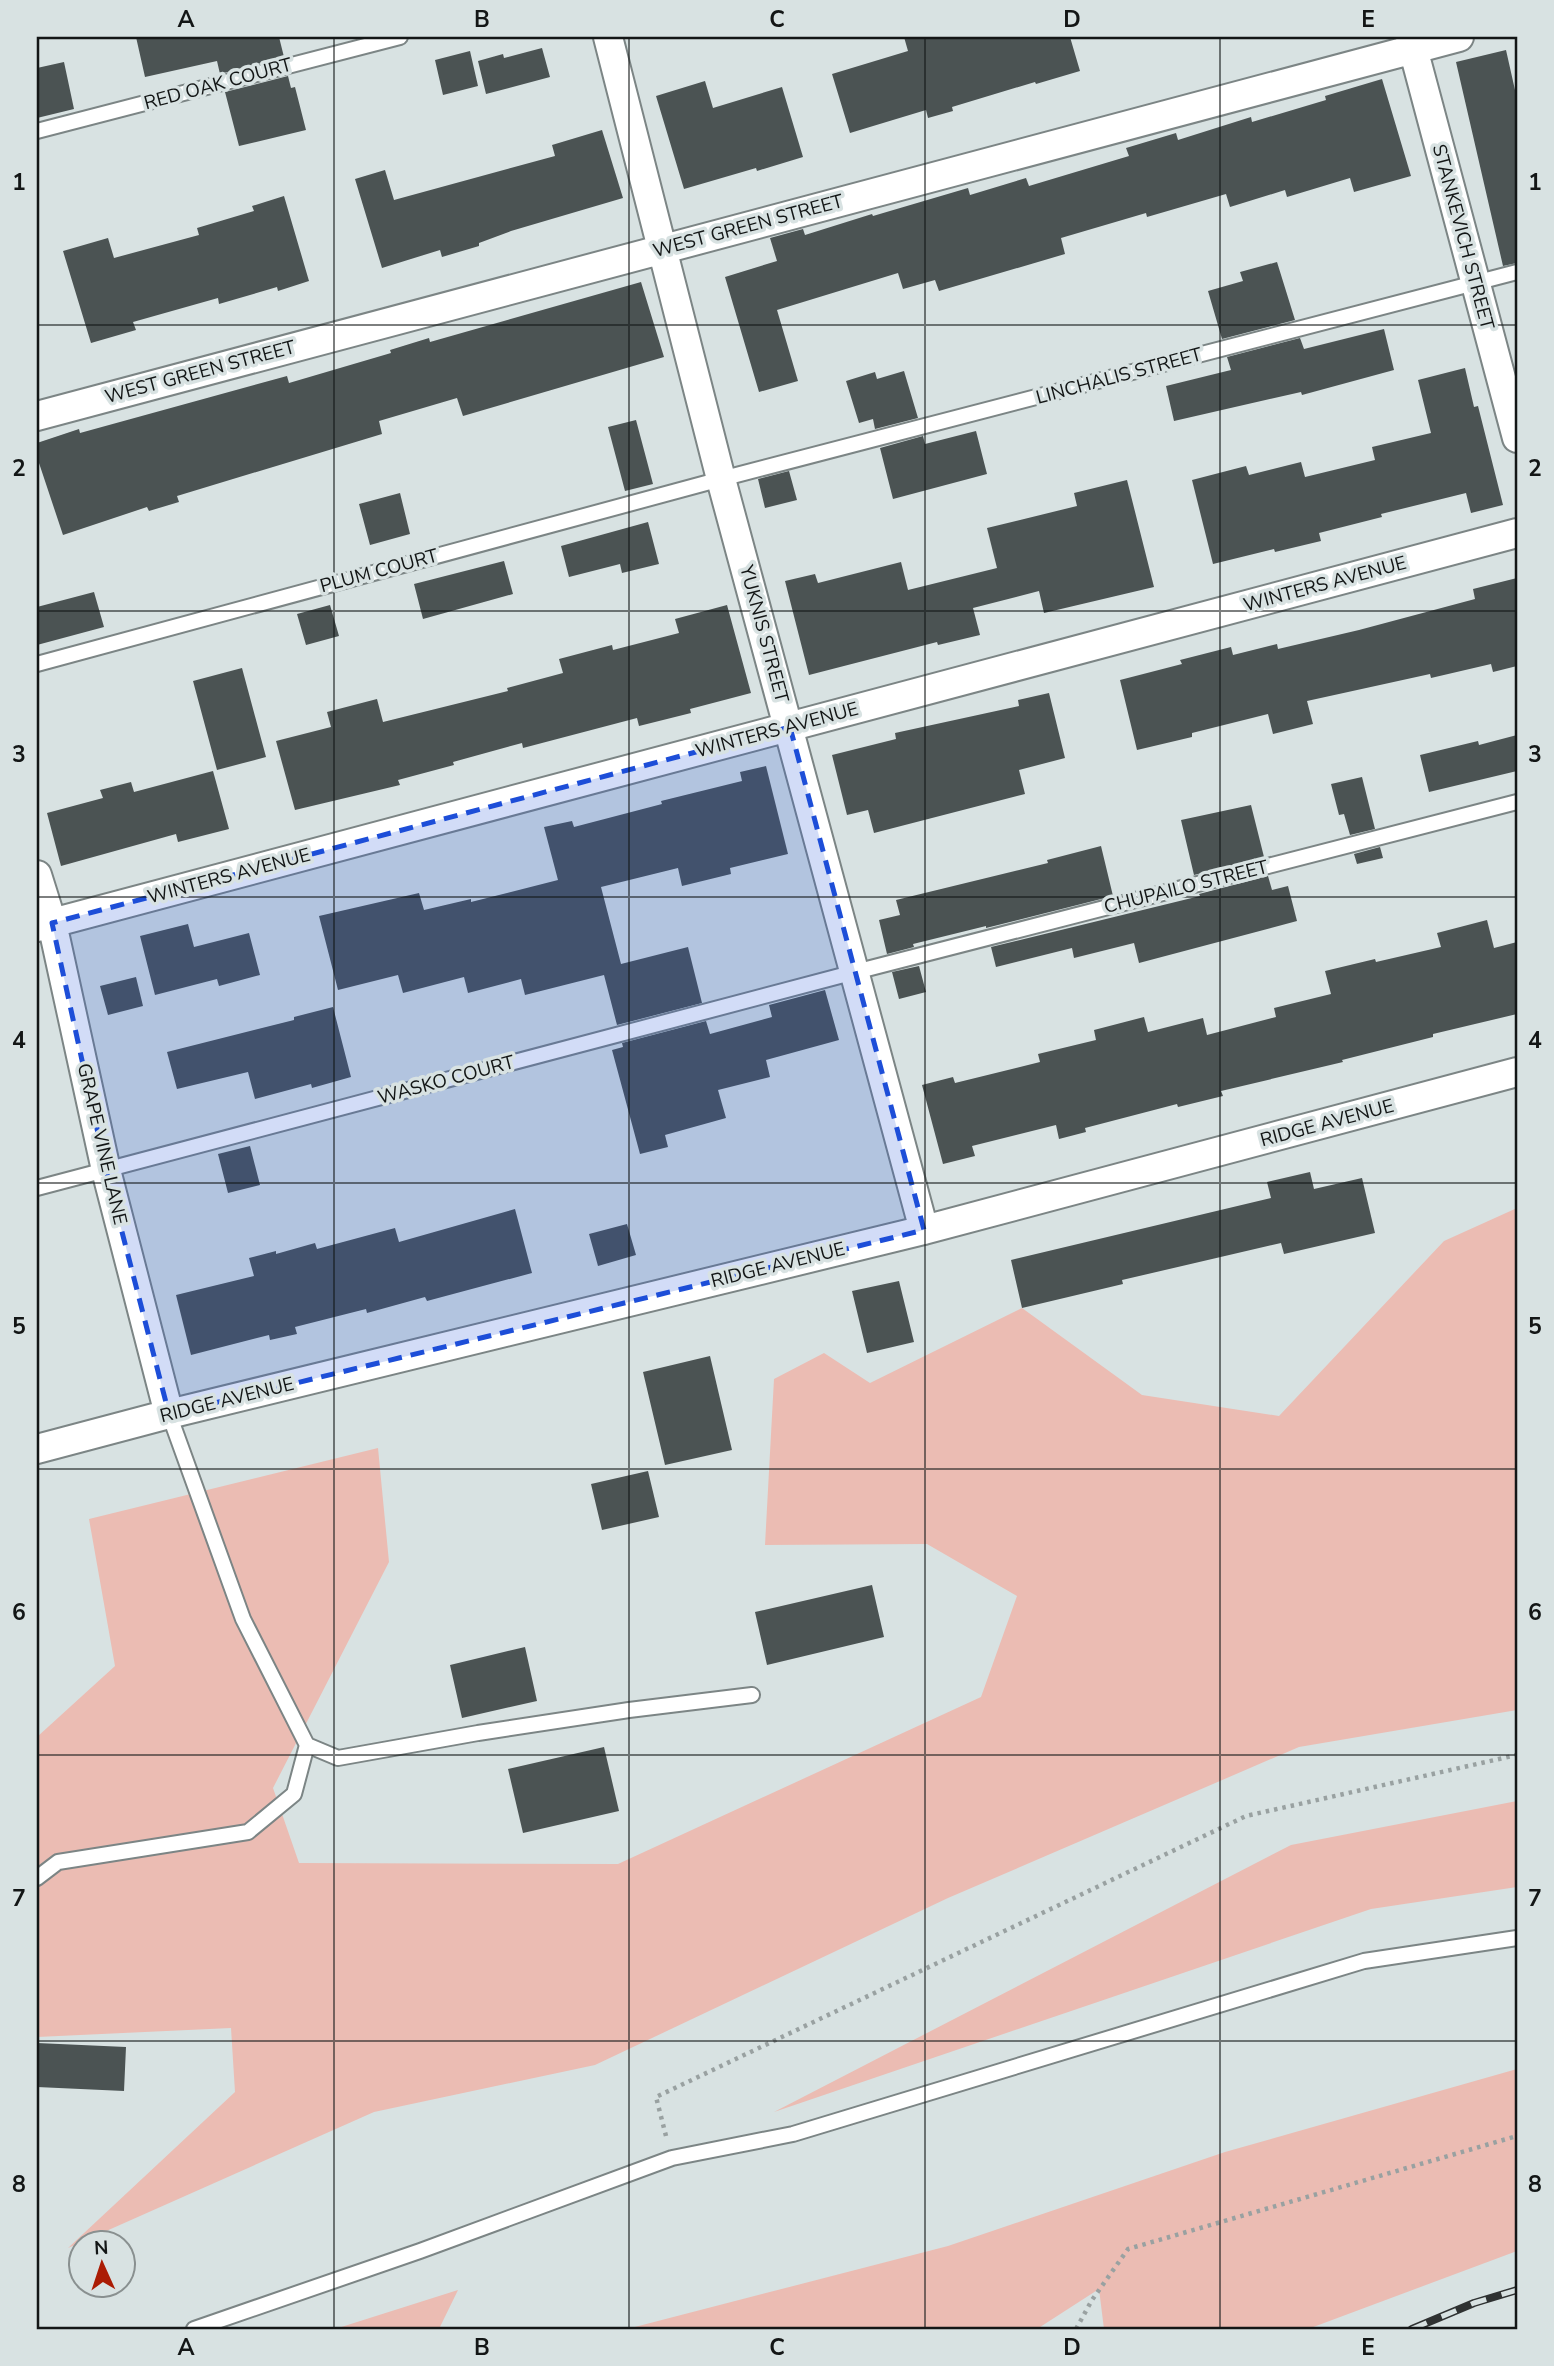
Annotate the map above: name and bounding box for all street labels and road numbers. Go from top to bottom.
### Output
street label: RED OAK COURT [141,52,295,116]
street label: STANKEVICH STREET [1426,141,1500,333]
street label: WEST GREEN STREET [650,188,847,264]
street label: WEST GREEN STREET [102,334,299,410]
street label: LINCHALIS STREET [1033,341,1205,411]
street label: PLUM COURT [317,543,442,599]
street label: WINTERS AVENUE [1241,550,1409,618]
street label: YUKNIS STREET [733,561,795,706]
street label: WINTERS AVENUE [693,696,861,764]
street label: WINTERS AVENUE [145,842,313,910]
street label: CHUPAILO STREET [1101,854,1271,920]
street label: WASKO COURT [375,1049,518,1111]
street label: GRAPE VINE LANE [71,1061,133,1227]
street label: RIDGE AVENUE [1257,1093,1397,1153]
street label: RIDGE AVENUE [708,1236,848,1294]
street label: RIDGE AVENUE [157,1371,297,1429]

